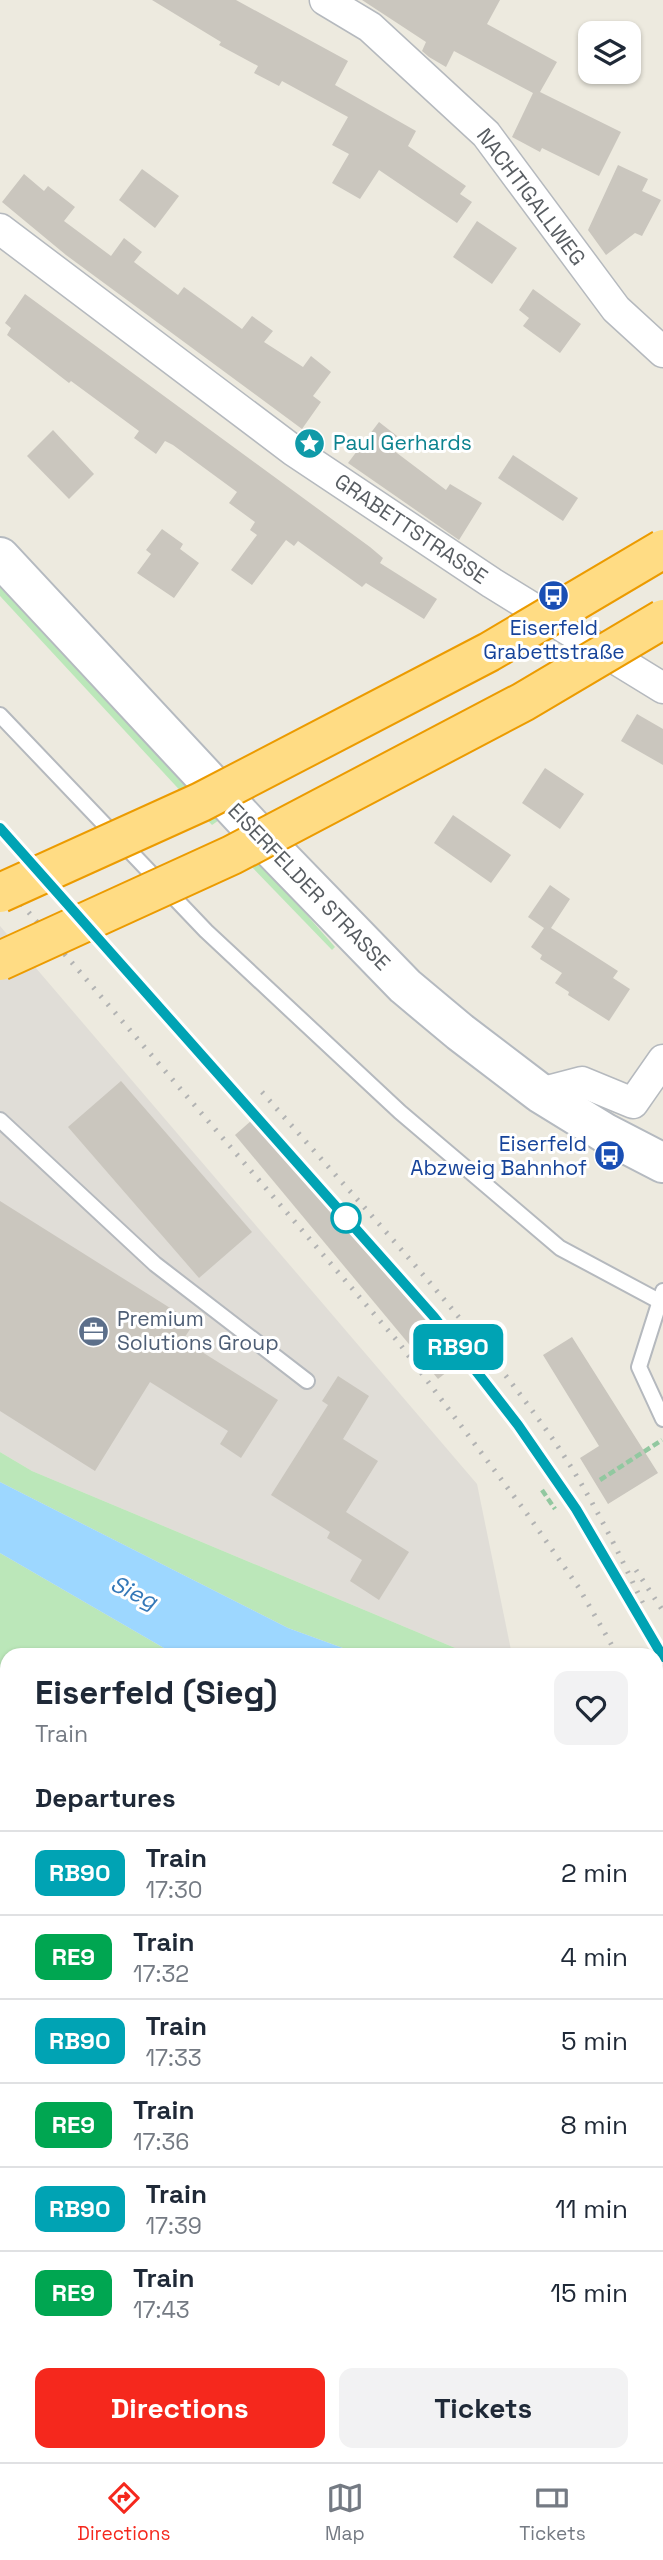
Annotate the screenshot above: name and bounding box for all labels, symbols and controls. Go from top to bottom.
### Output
map controls [578,21,641,84]
button: layers [578,21,641,84]
street label: NACHTIGALLWEG [471,123,592,271]
place icon: Paul Gerhards [293,426,327,460]
place label: Paul Gerhards [333,429,472,456]
street label: GRABETTSTRASSE [330,467,493,590]
bus stop icon: Eiserfeld Grabettstraße [537,579,571,613]
place label: Eiserfeld Grabettstraße [483,614,625,665]
street label: EISERFELDER STRASSE [222,797,396,976]
place label: Eiserfeld Abzweig Bahnhof [410,1130,587,1181]
bus stop icon: Eiserfeld Abzweig Bahnhof [593,1139,627,1173]
unlabelled marker [331,1203,361,1233]
place label: Premium Solutions Group [117,1305,279,1356]
office icon: Premium Solutions Group [77,1314,111,1348]
line badge: RB90 [409,1324,507,1370]
text: RB90 [427,1331,489,1362]
water label: Sieg [106,1568,163,1616]
button: heart [554,1671,628,1745]
text: Eiserfeld (Sieg) [35,1672,277,1714]
text: Train [35,1719,88,1749]
text: Departures [35,1781,176,1815]
text: Train [146,1841,207,1875]
text: 2 min [561,1856,628,1890]
text: RB90 [49,1857,111,1888]
text: 17:30 [146,1875,203,1905]
text: Train [133,1925,194,1959]
text: 4 min [560,1940,628,1974]
text: RE9 [52,1941,95,1972]
text: 17:32 [133,1959,189,1989]
text: Train [146,2009,207,2043]
text: 5 min [561,2024,628,2058]
text: RB90 [49,2025,111,2056]
text: 17:33 [146,2043,202,2073]
text: Train [133,2093,194,2127]
text: 8 min [560,2108,628,2142]
text: RE9 [52,2109,95,2140]
text: 17:36 [133,2127,189,2157]
text: Train [146,2177,207,2211]
text: 11 min [555,2192,628,2226]
text: RB90 [49,2193,111,2224]
text: 17:39 [146,2211,202,2241]
text: Train [133,2261,194,2295]
text: 15 min [550,2276,628,2310]
text: RE9 [52,2277,95,2308]
text: 17:43 [133,2295,190,2325]
button: Directions [35,2368,325,2448]
button: Tickets [339,2368,628,2448]
tab: Directions [77,2479,170,2546]
tab: Map [325,2479,365,2546]
tab: Tickets [519,2479,586,2546]

